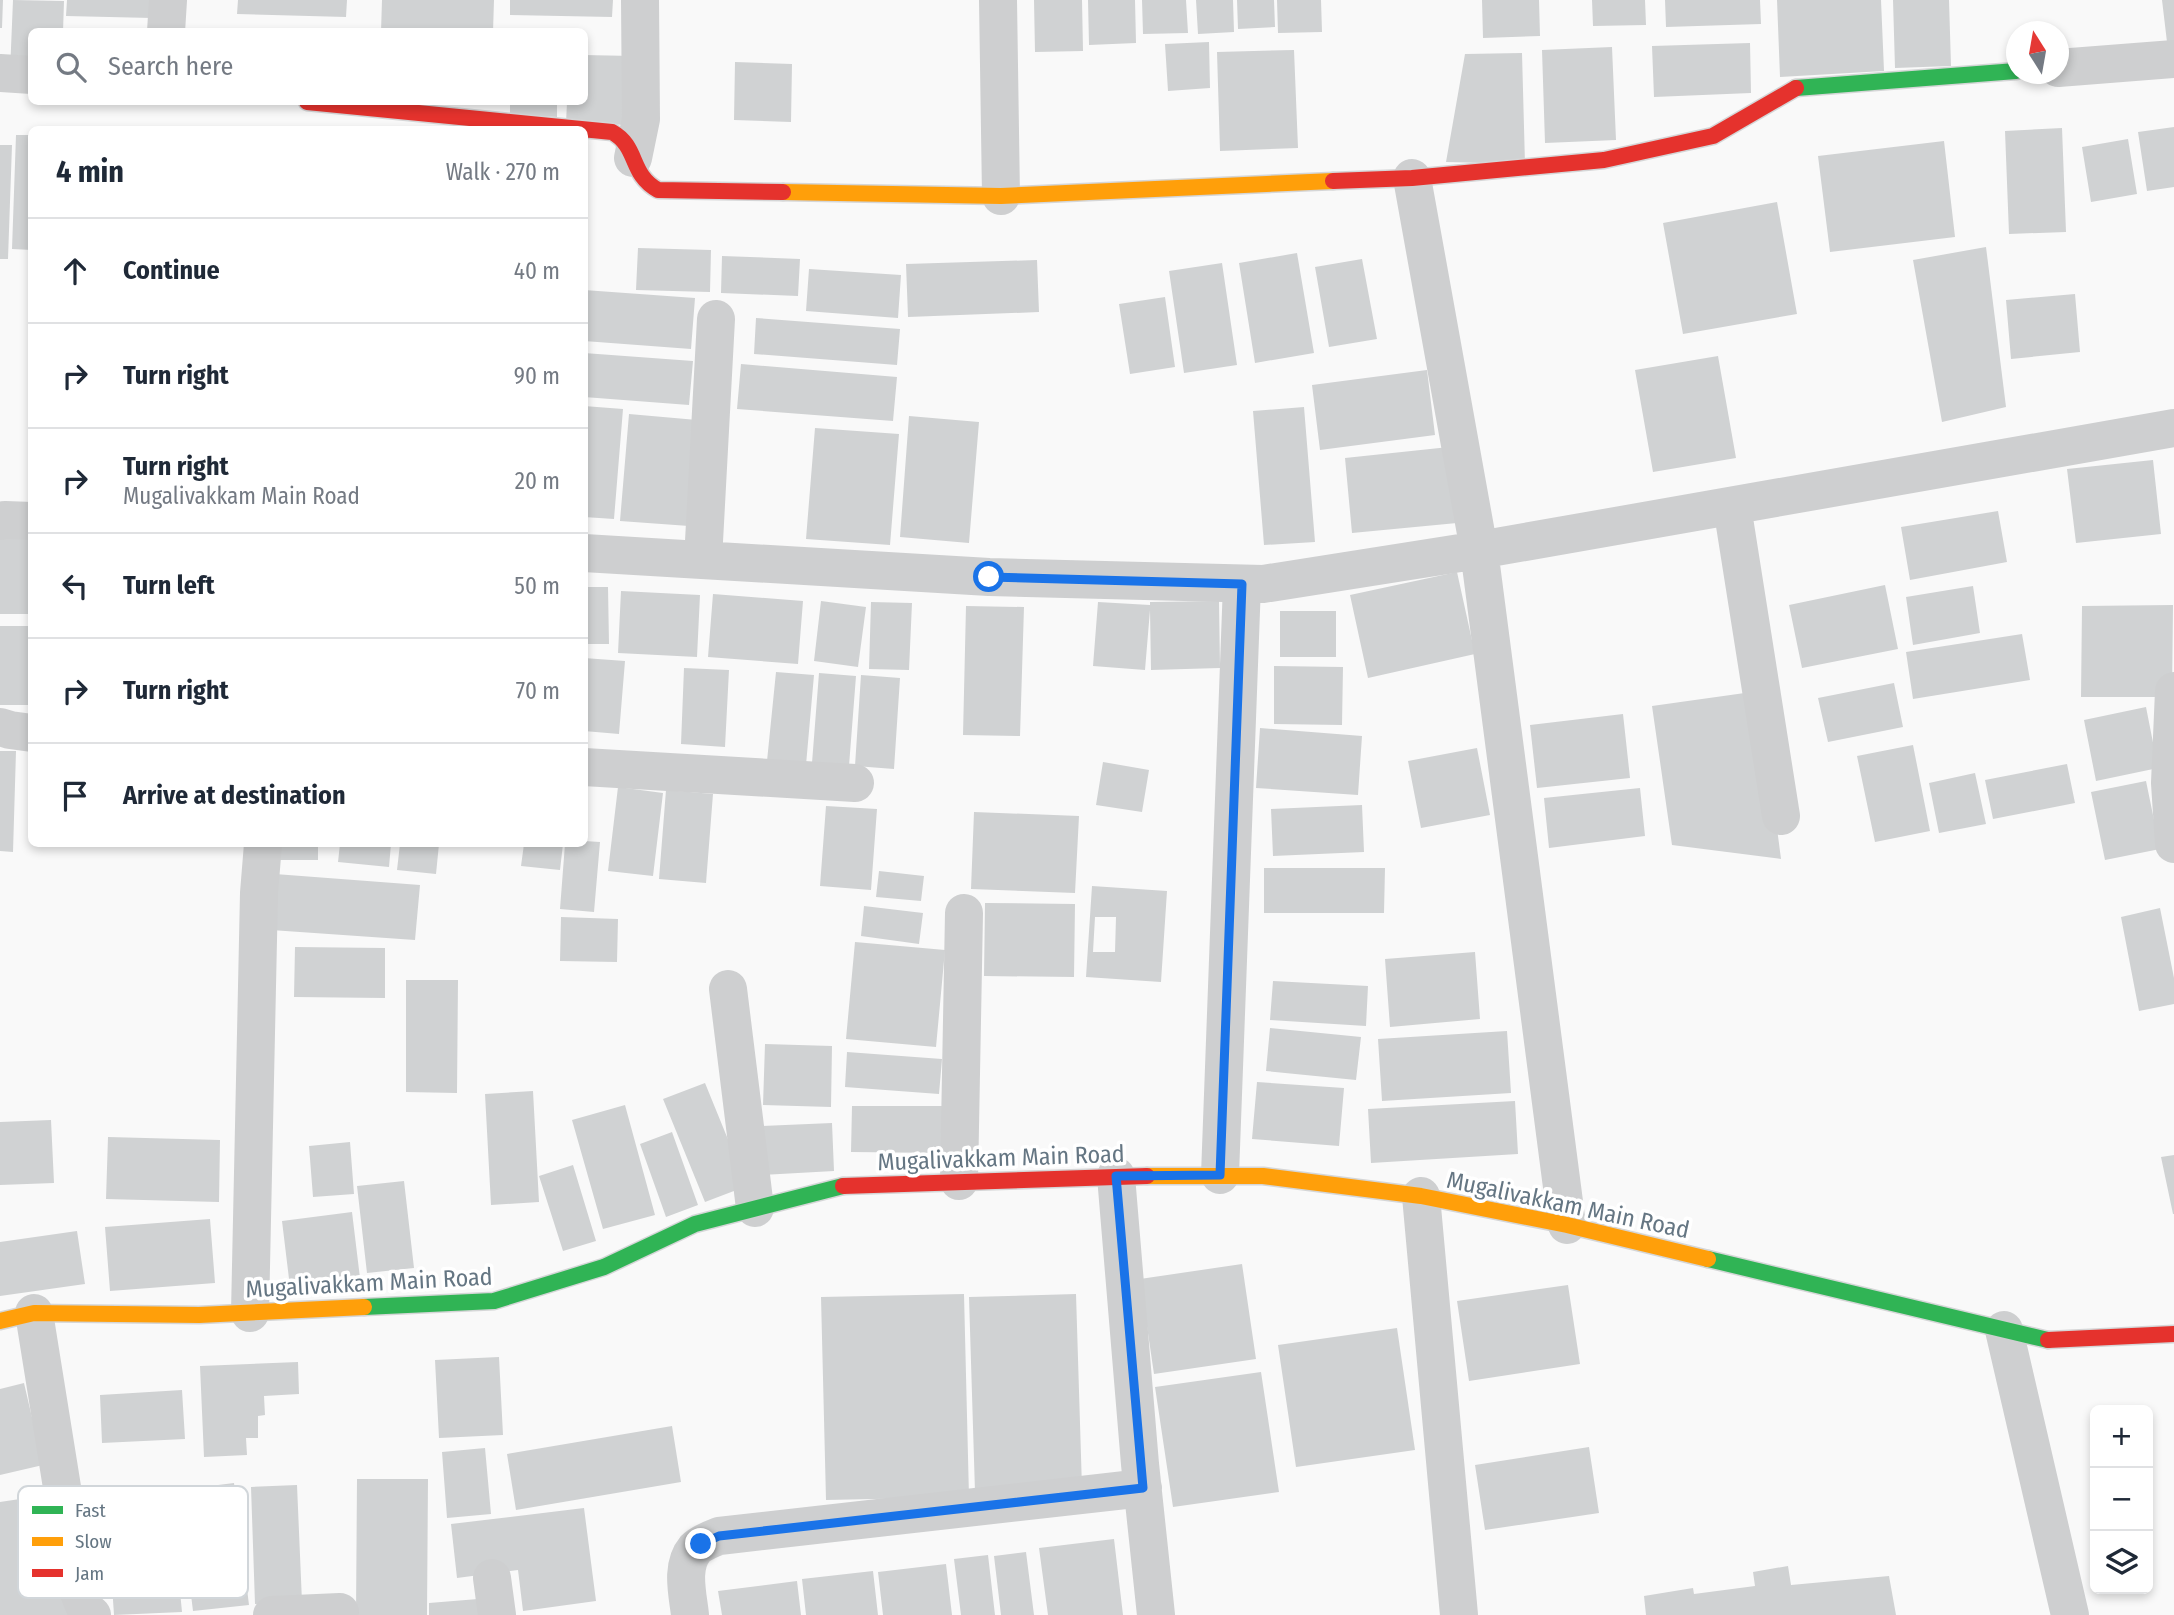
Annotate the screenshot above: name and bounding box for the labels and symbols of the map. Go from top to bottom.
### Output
north arrow [2006,21,2069,84]
route start [973,561,1004,592]
street label: Mugalivakkam Main Road [877,1140,1125,1176]
street label: Mugalivakkam Main Road [1444,1166,1692,1244]
street label: Mugalivakkam Main Road [245,1263,493,1303]
legend [18,1486,248,1598]
text: Fast [75,1499,106,1522]
route end [685,1528,716,1559]
text: Slow [75,1530,112,1553]
text: Jam [75,1562,104,1585]

